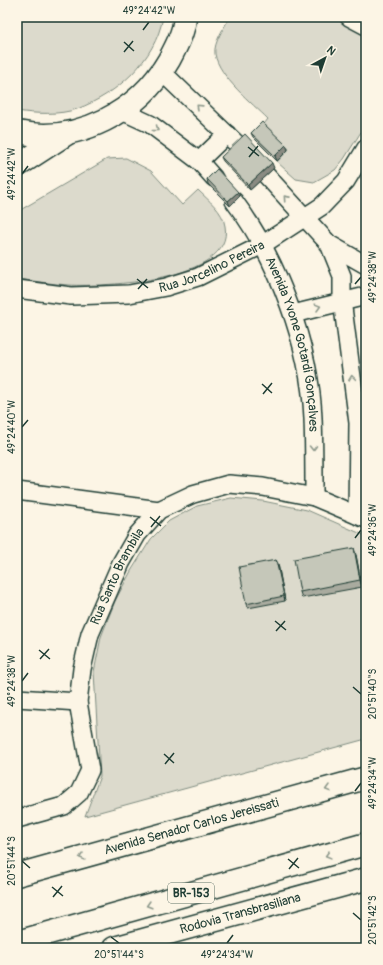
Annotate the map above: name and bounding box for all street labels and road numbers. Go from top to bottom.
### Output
street label: Rua Jorcelino Pereira [157,237,267,296]
street label: Avenida Yvone Gotardi Gonçalves [262,254,321,432]
street label: Rua Santo Brambila [87,524,148,627]
street label: Avenida Senador Carlos Jereissati [102,795,280,858]
road number: BR-153 [168,883,214,903]
street label: Rodovia Transbrasiliana [178,889,303,938]

